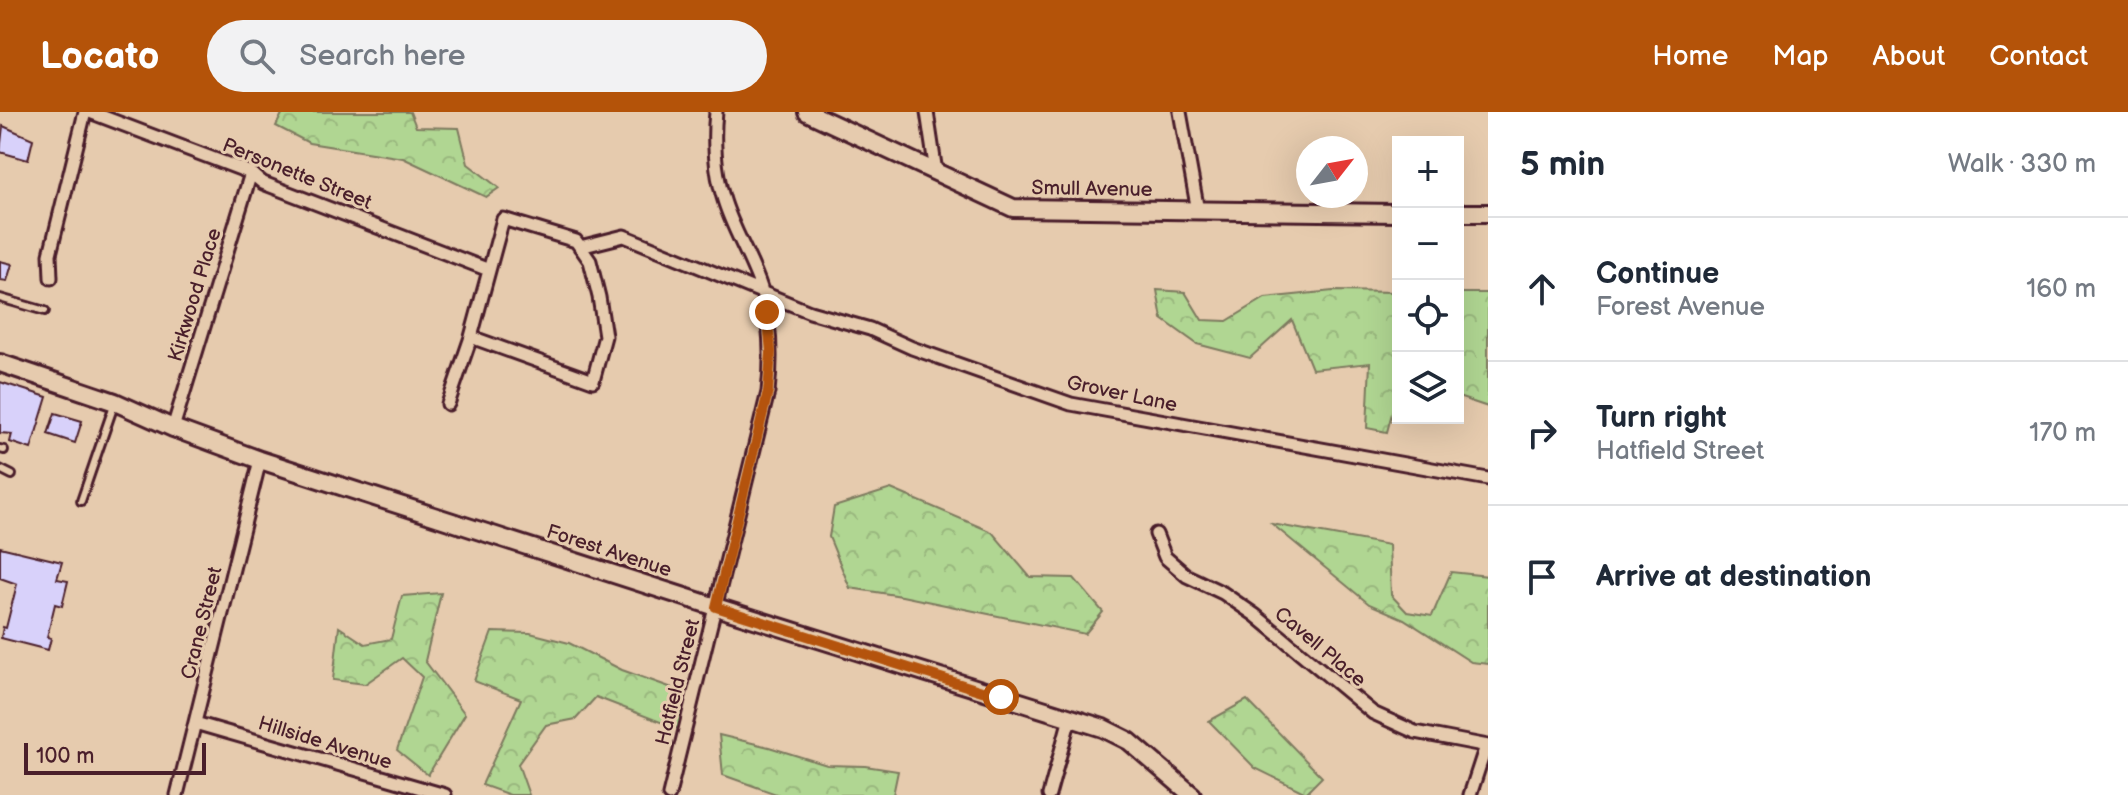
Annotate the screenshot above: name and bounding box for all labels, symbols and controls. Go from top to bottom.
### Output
search box [207,20,767,92]
text: Locato [40,34,159,79]
icon: search [235,34,279,78]
text: Search here [299,38,466,74]
text: Home [1652,40,1728,73]
text: Map [1772,40,1829,73]
text: About [1873,40,1945,73]
text: Contact [1989,40,2088,73]
street label: Personette Street [219,133,375,215]
north arrow [1296,136,1368,208]
map controls [1392,136,1464,424]
button: + [1392,136,1464,208]
text: 5 min [1520,144,1605,185]
text: Walk · 330 m [1948,149,2096,180]
street label: Smull Avenue [1031,176,1153,202]
button: − [1392,208,1464,280]
street label: Kirkwood Place [163,225,227,365]
text: Continue [1596,256,1719,292]
icon: ahead [1520,267,1564,311]
text: 160 m [2026,274,2096,305]
button: locate [1392,280,1464,352]
text: Forest Avenue [1596,292,1765,323]
route end [749,294,785,330]
button: layers [1392,352,1464,424]
street label: Grover Lane [1065,371,1180,417]
text: Turn right [1596,400,1727,436]
icon: right [1520,411,1564,455]
text: 170 m [2029,418,2096,449]
text: Hatfield Street [1596,436,1764,467]
street label: Forest Avenue [544,520,675,583]
icon: arrive [1520,555,1564,599]
text: Arrive at destination [1596,559,1872,595]
street label: Crane Street [176,564,228,682]
street label: Cavell Place [1269,602,1371,692]
street label: Hatfield Street [651,616,705,748]
route start [983,679,1019,715]
street label: Hillside Avenue [255,711,395,775]
scale bar [24,739,206,775]
text: 100 m [36,743,95,770]

